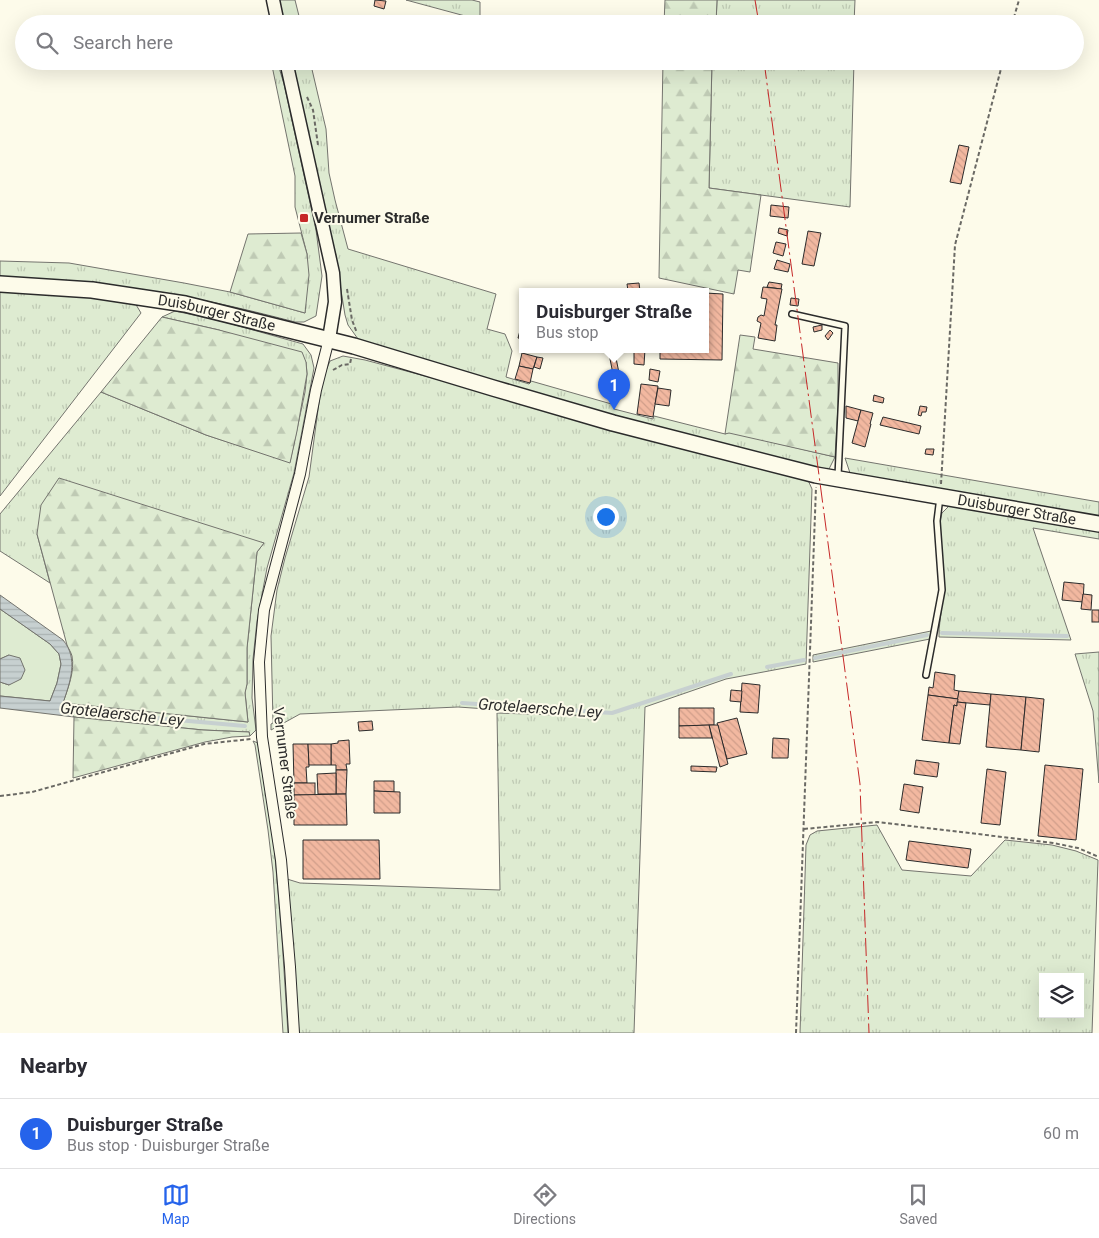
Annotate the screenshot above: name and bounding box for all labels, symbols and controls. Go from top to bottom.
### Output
search box [15,15,1084,70]
icon: search [33,29,61,57]
text: Search here [73,31,173,54]
place label: Vernumer Straße [314,209,429,227]
marker: Vernumer Straße [298,212,310,224]
popup [519,288,709,353]
street label: Duisburger Straße [157,291,277,335]
text: Duisburger Straße [536,300,692,323]
text: Bus stop [536,323,599,342]
pin: 1 [598,369,630,410]
street label: Duisburger Straße [956,491,1078,529]
your location [593,504,619,530]
water label: Grotelaersche Ley [477,694,603,722]
water label: Grotelaersche Ley [59,698,185,730]
street label: Vernumer Straße [269,706,301,820]
map controls [1039,973,1084,1018]
button: layers [1039,973,1084,1018]
text: Nearby [20,1054,87,1078]
text: Duisburger Straße [67,1113,223,1136]
text: 1 [31,1124,41,1143]
text: 60 m [1043,1124,1079,1143]
text: Bus stop · Duisburger Straße [67,1136,270,1155]
tab: Map [162,1181,190,1227]
tab: Directions [513,1181,576,1227]
tab: Saved [899,1181,937,1227]

